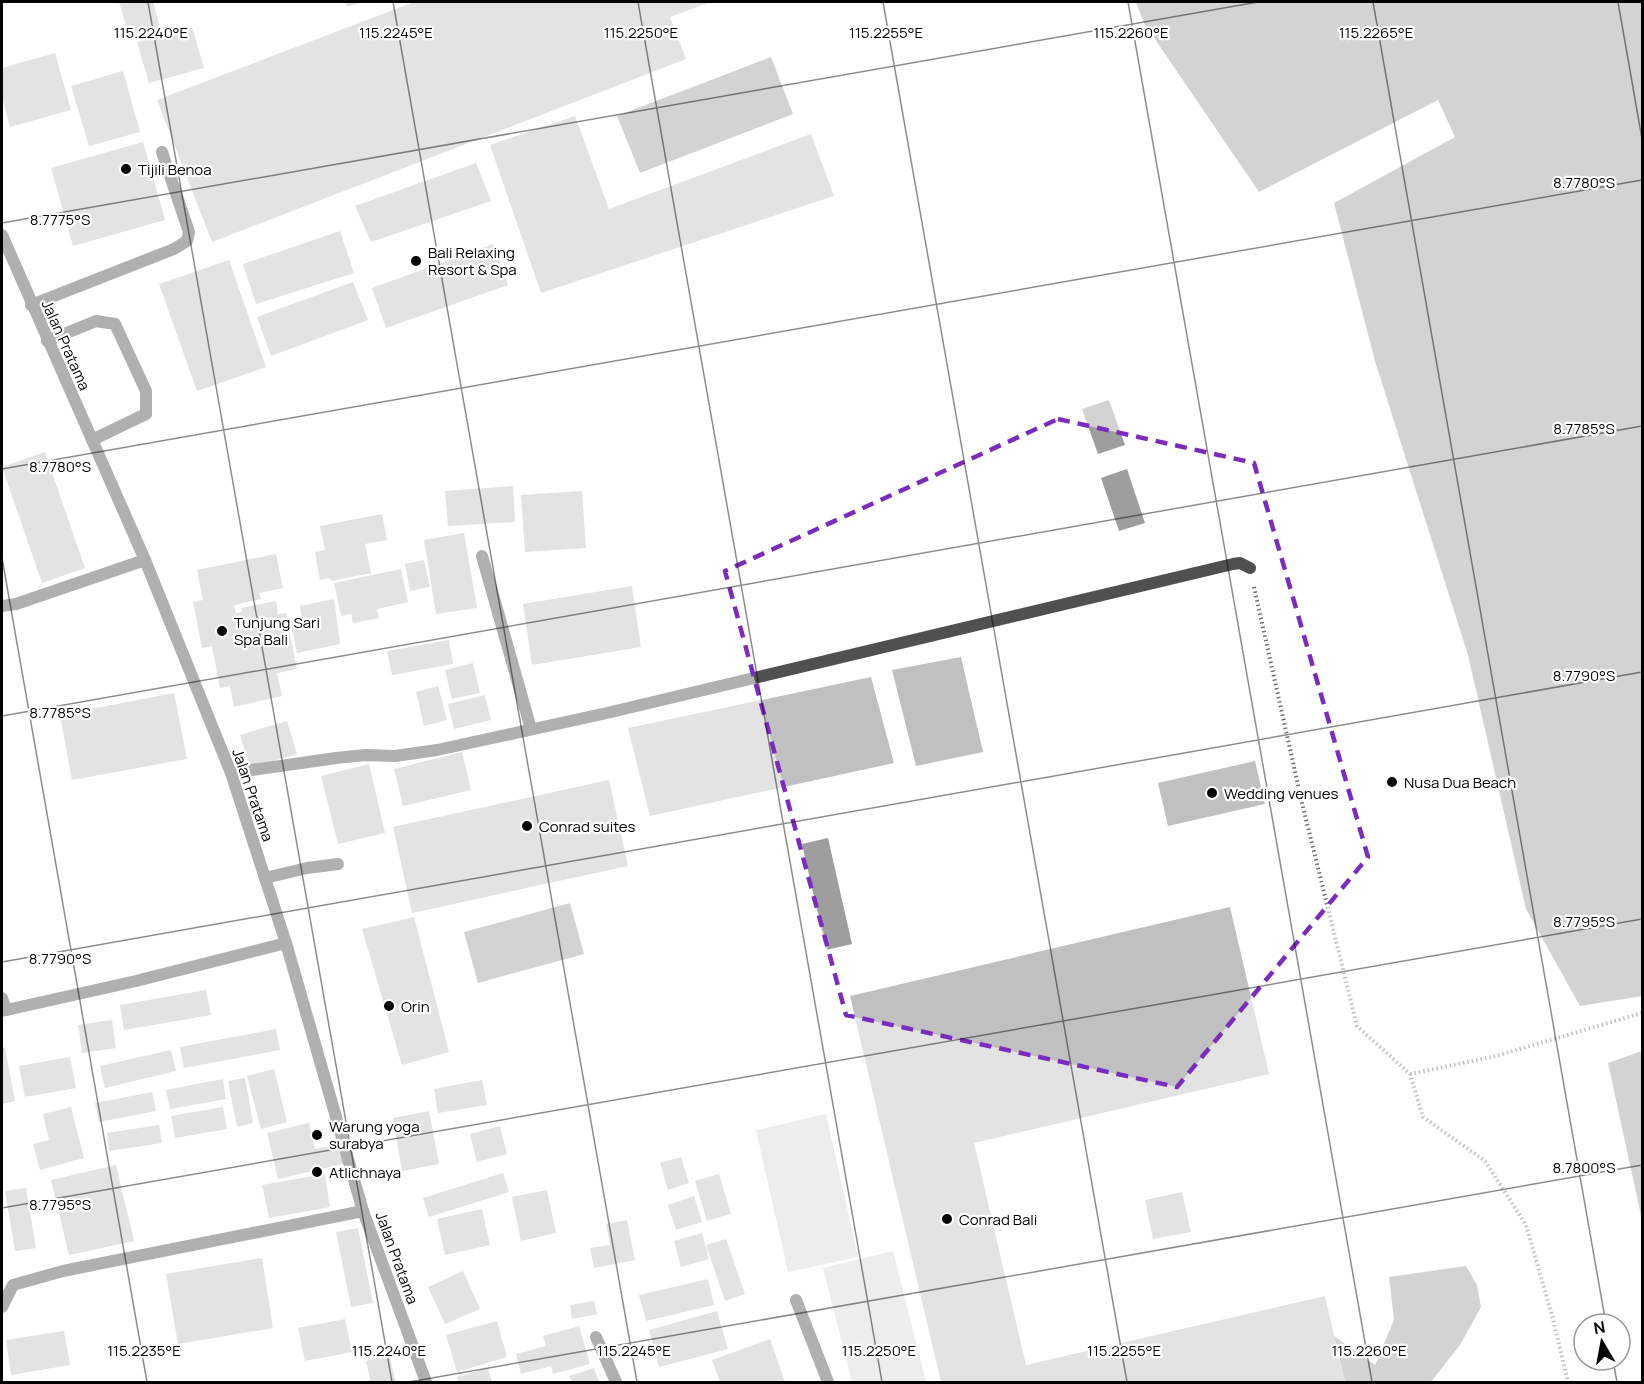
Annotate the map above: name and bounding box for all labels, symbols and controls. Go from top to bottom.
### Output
text: 115.2240°E [114,22,188,43]
text: 115.2245°E [359,22,433,43]
text: 115.2250°E [604,22,678,43]
text: 115.2255°E [849,22,923,43]
text: 115.2260°E [1093,22,1169,43]
text: 115.2265°E [1339,22,1413,43]
place label: Tijili Benoa [138,159,212,180]
marker: Tijili Benoa [119,162,133,176]
text: 8.7780°S [1553,172,1615,193]
text: 8.7775°S [30,209,90,230]
place label: Bali Relaxing Resort & Spa [428,242,517,280]
marker: Bali Relaxing Resort & Spa [409,254,423,268]
street label: Jalan Pratama [37,296,95,394]
text: 8.7785°S [1553,418,1615,439]
text: 8.7780°S [29,456,91,477]
place label: Tunjung Sari Spa Bali [234,612,320,650]
marker: Tunjung Sari Spa Bali [215,624,229,638]
text: 8.7790°S [1553,665,1615,686]
text: 8.7785°S [29,702,91,723]
street label: Jalan Pratama [227,746,279,844]
place label: Nusa Dua Beach [1404,772,1516,793]
marker: Nusa Dua Beach [1385,775,1399,789]
place label: Wedding venues [1224,783,1338,804]
marker: Wedding venues [1205,786,1219,800]
place label: Conrad suites [539,816,636,837]
marker: Conrad suites [520,819,534,833]
text: 8.7795°S [1553,911,1615,932]
text: 8.7790°S [29,948,91,969]
place label: Orin [401,996,430,1017]
marker: Orin [382,999,396,1013]
place label: Warung yoga surabya [329,1116,420,1154]
marker: Warung yoga surabya [310,1128,324,1142]
text: 8.7800°S [1552,1157,1616,1178]
place label: Atlichnaya [329,1162,401,1183]
marker: Atlichnaya [310,1165,324,1179]
text: 8.7795°S [29,1194,91,1215]
street label: Jalan Pratama [371,1209,423,1307]
place label: Conrad Bali [959,1209,1037,1230]
marker: Conrad Bali [940,1212,954,1226]
north arrow [1572,1312,1632,1372]
text: N [1592,1315,1607,1339]
text: 115.2235°E [107,1340,181,1361]
text: 115.2240°E [352,1340,426,1361]
text: 115.2245°E [597,1340,671,1361]
text: 115.2250°E [842,1340,916,1361]
text: 115.2255°E [1087,1340,1161,1361]
text: 115.2260°E [1331,1340,1407,1361]

